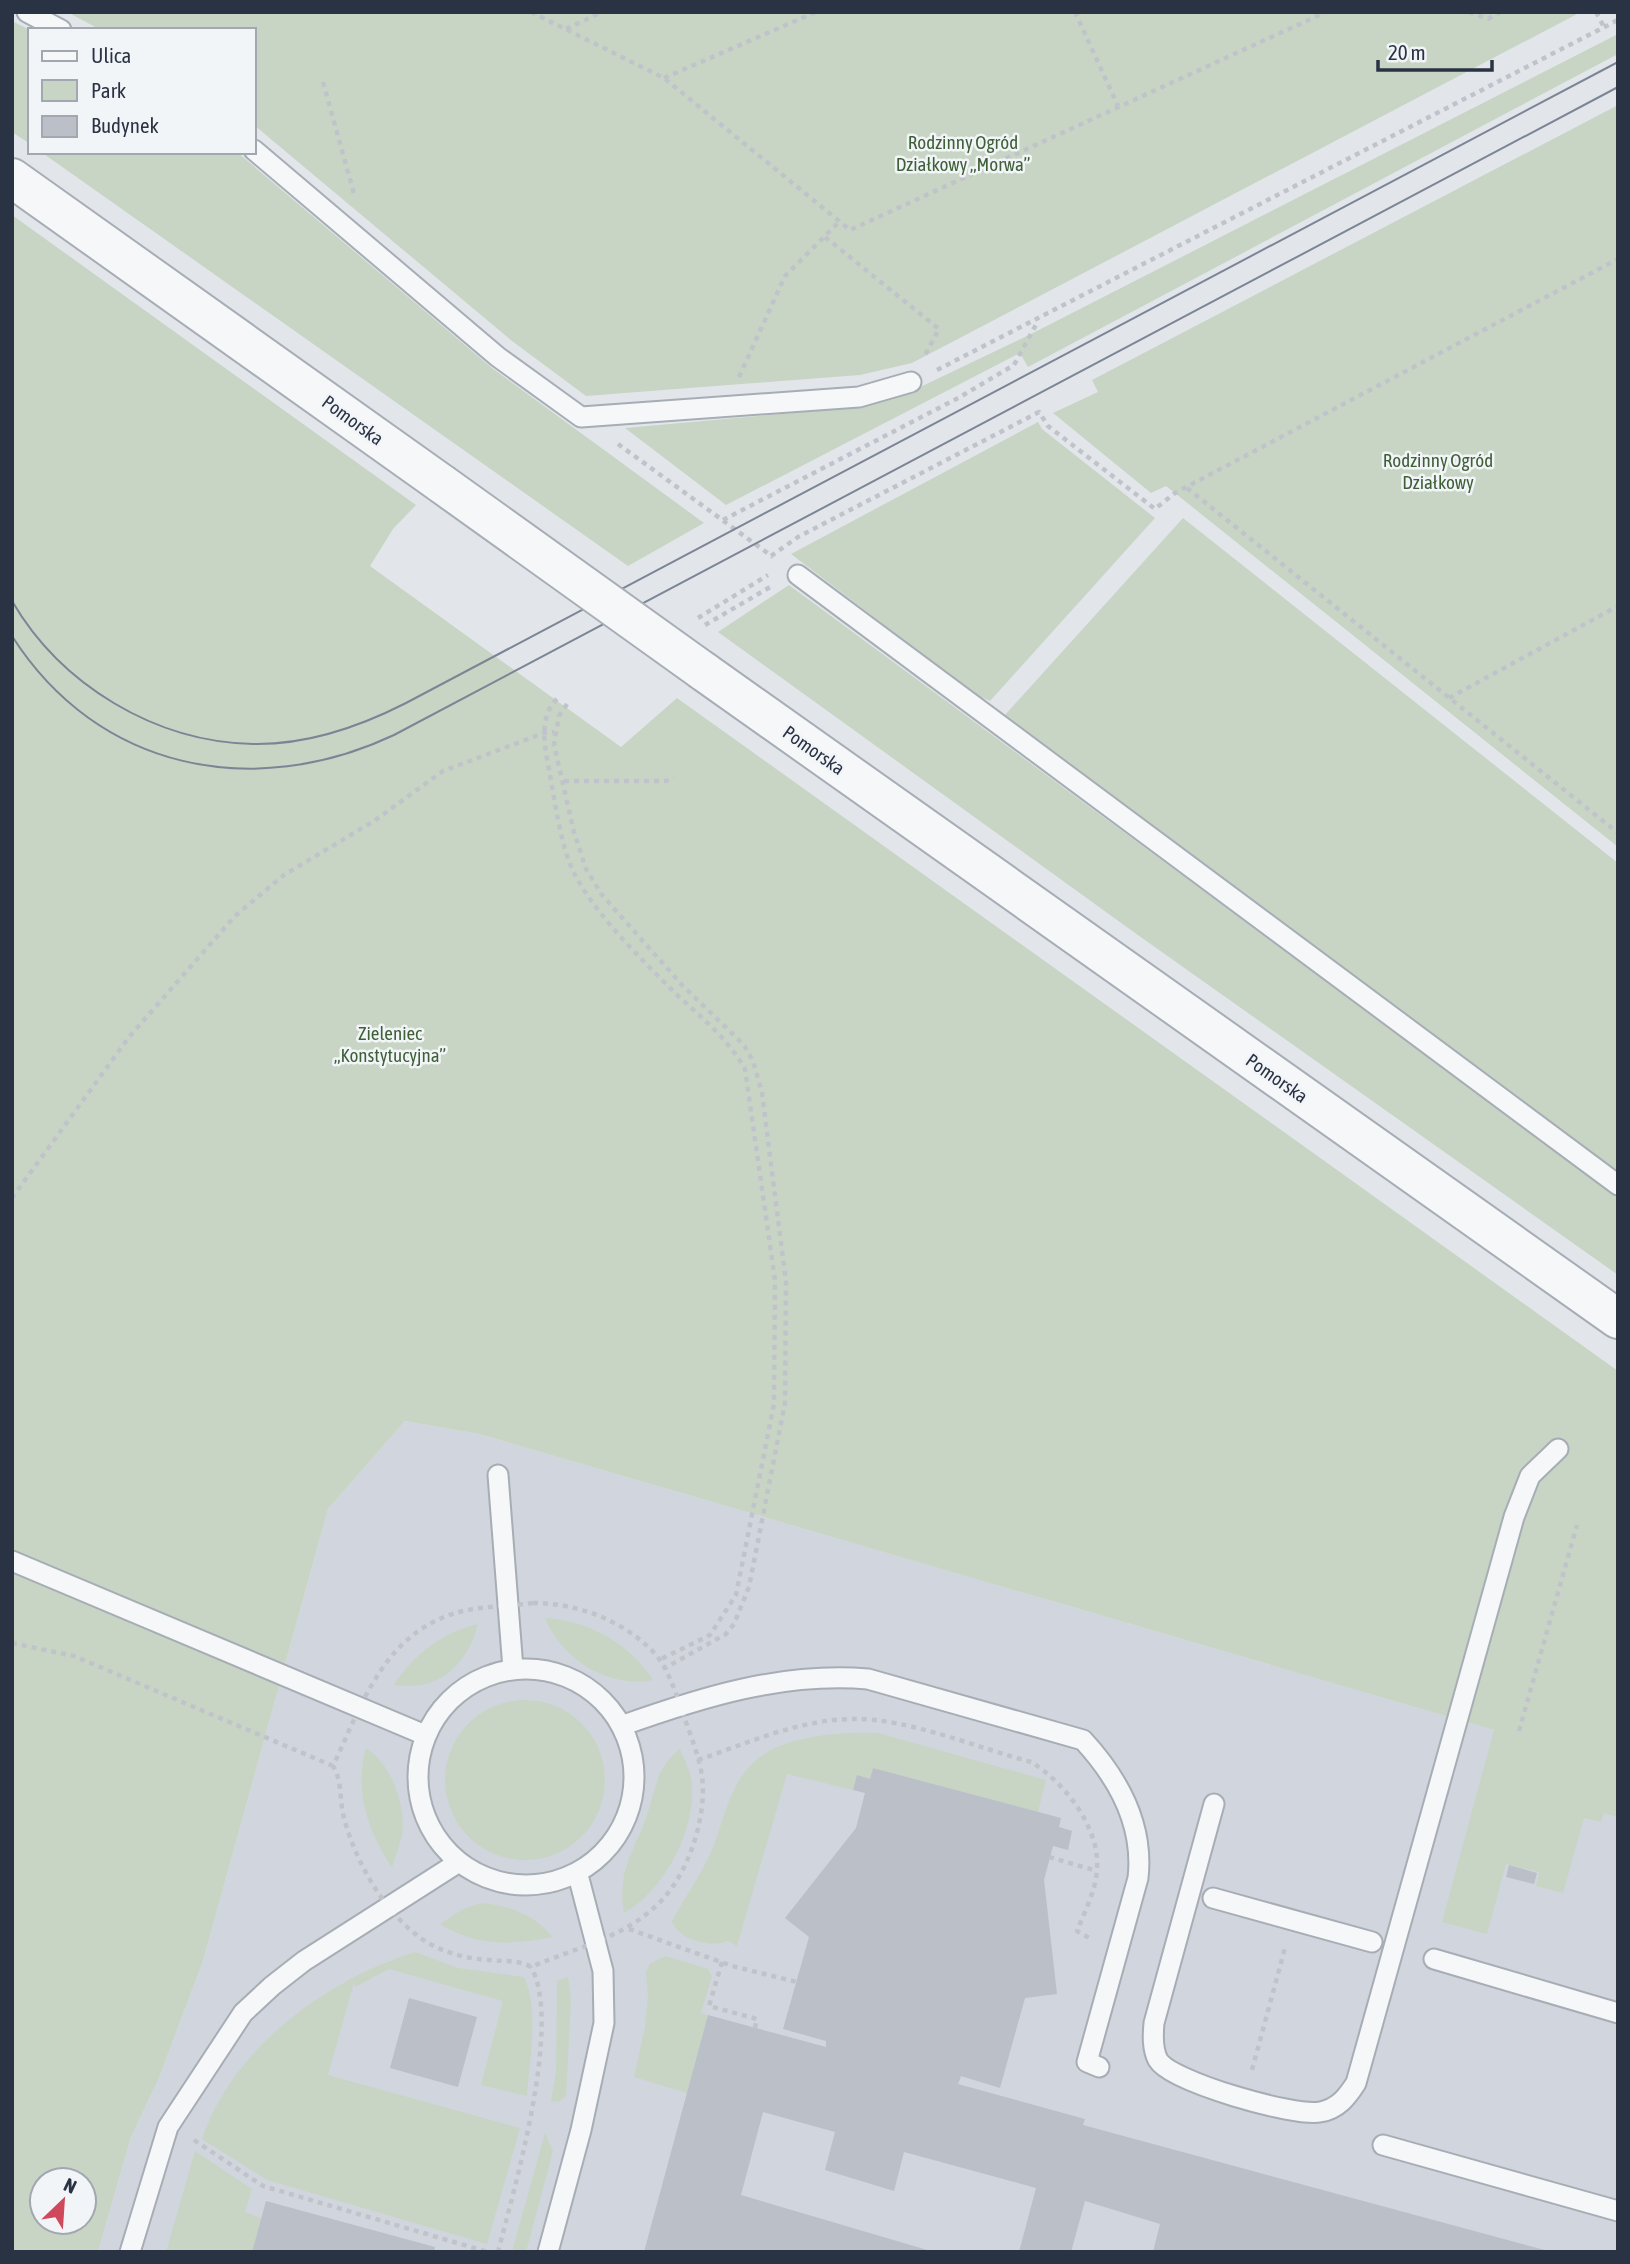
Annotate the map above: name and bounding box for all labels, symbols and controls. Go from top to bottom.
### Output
legend [28,28,256,154]
scale bar [1378,28,1492,72]
text: 20 m [1388,40,1426,64]
text: Ulica [91,43,131,67]
text: Park [91,78,126,102]
text: Budynek [91,113,159,137]
park label: Rodzinny Ogród Działkowy „Morwa” [896,131,1030,175]
street label: Pomorska [318,390,388,450]
park label: Rodzinny Ogród Działkowy [1383,449,1493,493]
street label: Pomorska [779,721,849,779]
park label: Zieleniec „Konstytucyjna” [334,1022,446,1066]
street label: Pomorska [1242,1049,1312,1107]
north arrow [28,2166,98,2236]
text: N [60,2173,80,2198]

